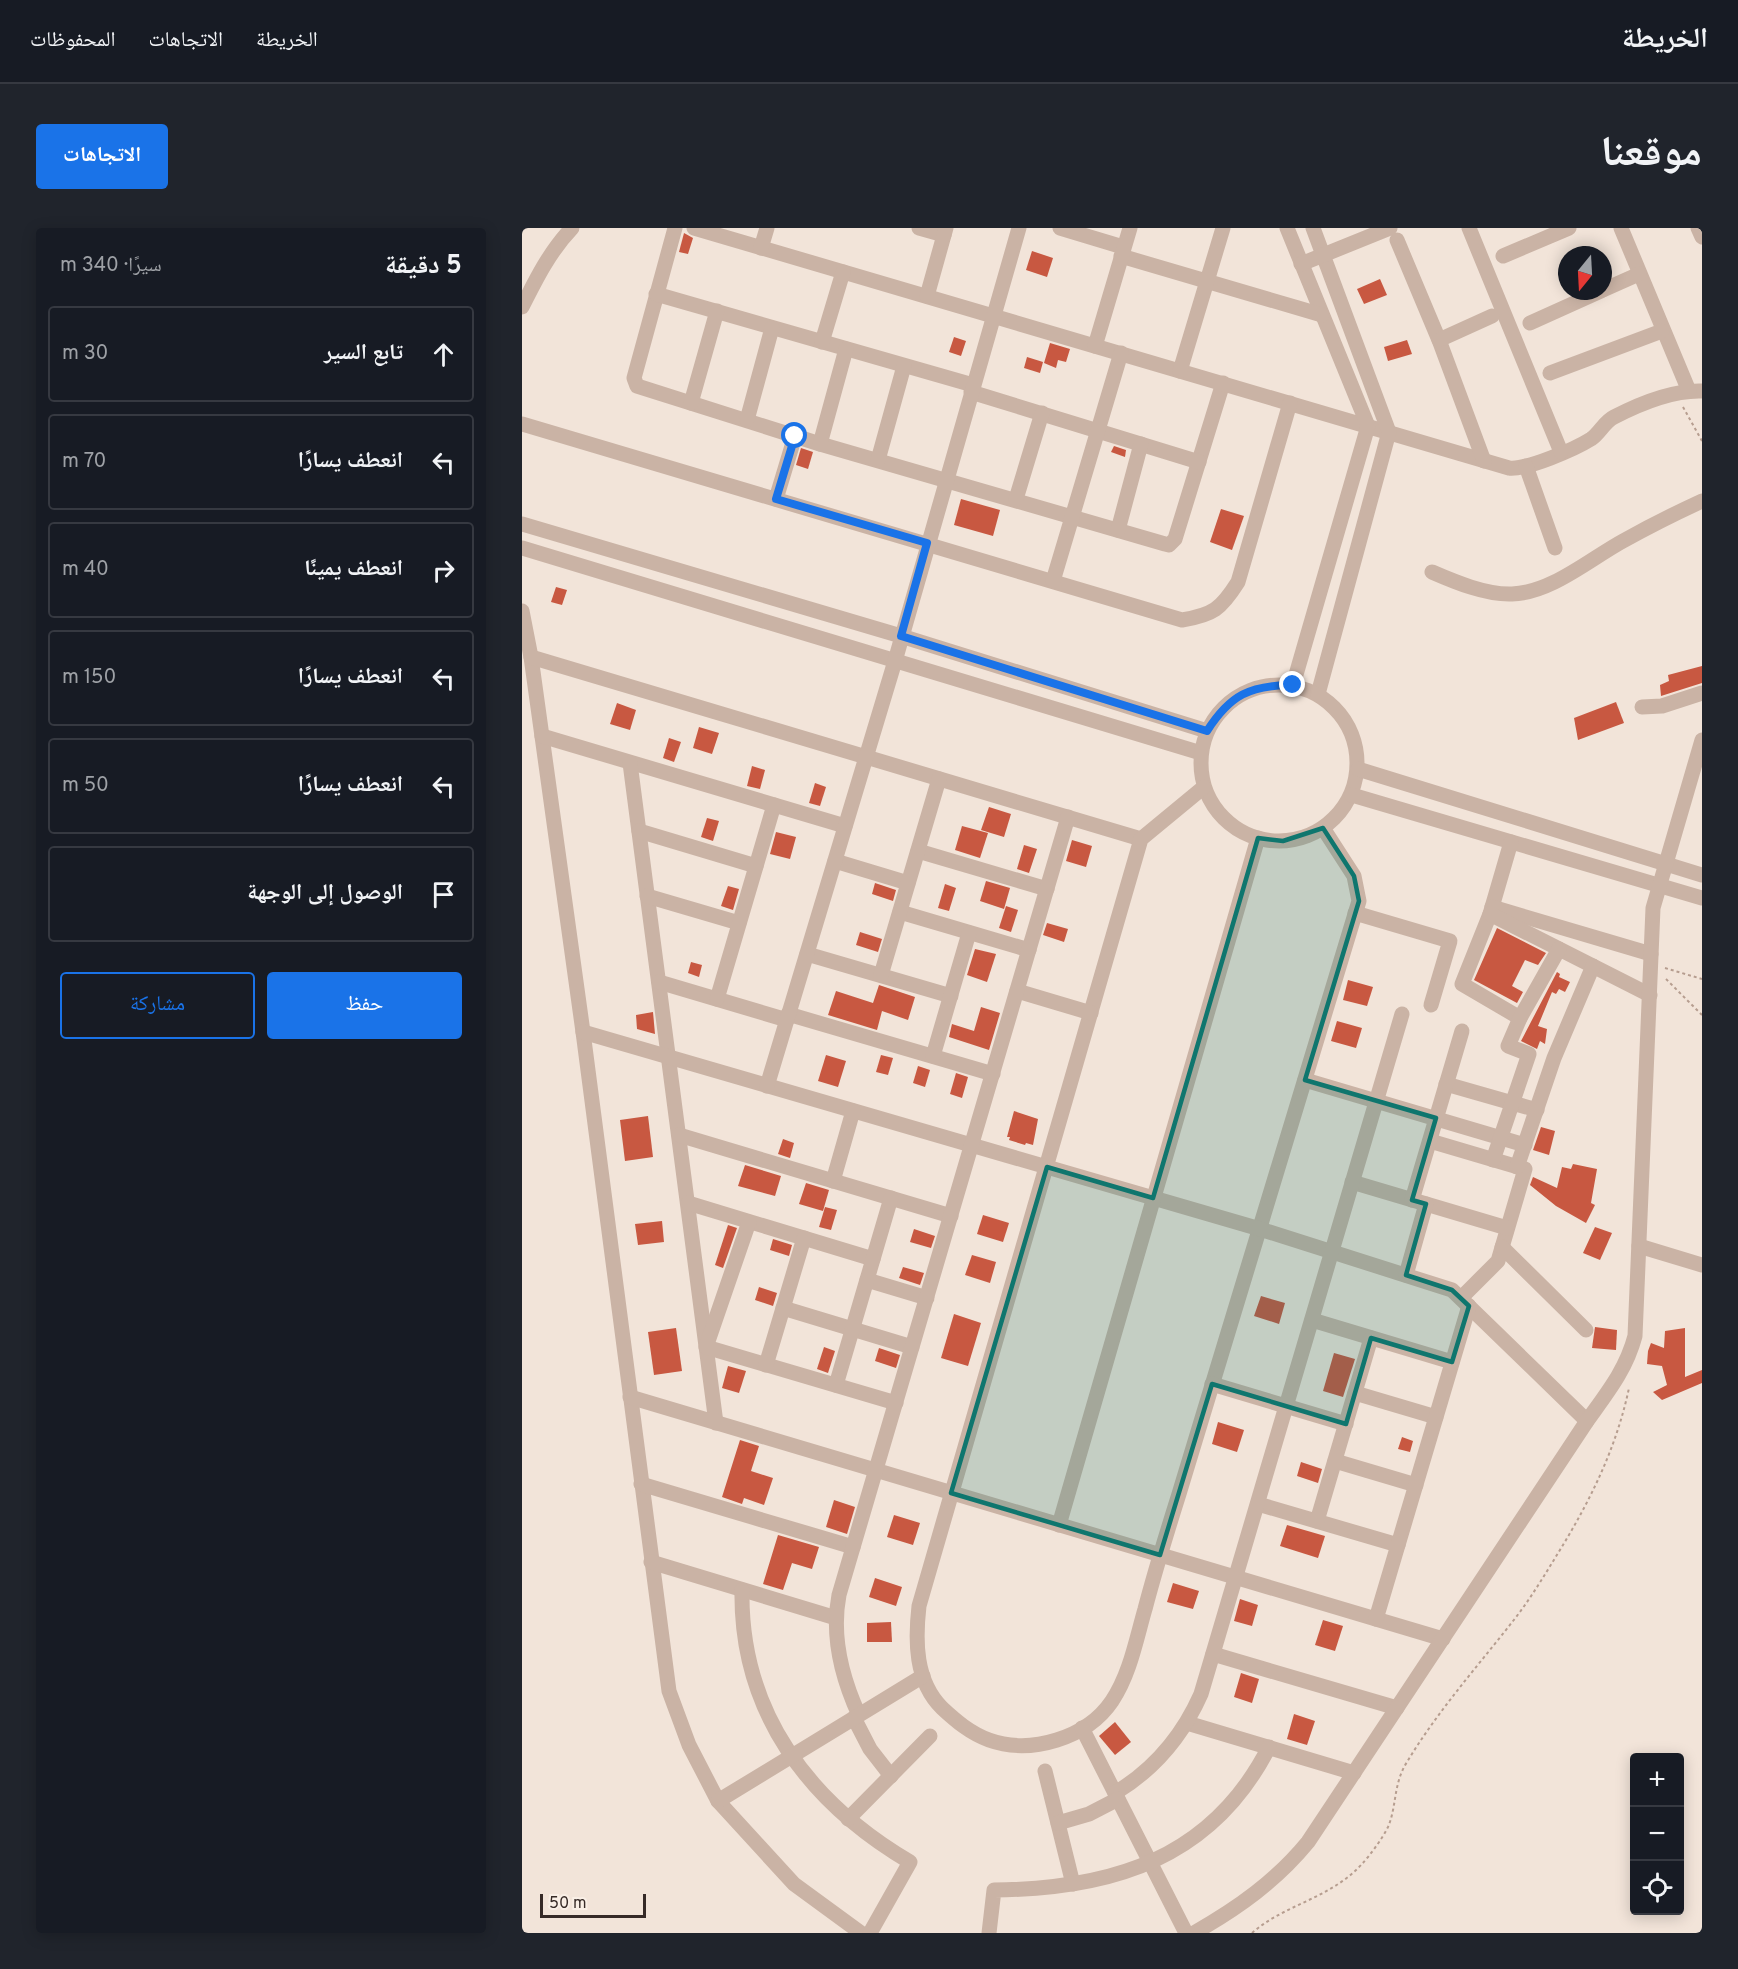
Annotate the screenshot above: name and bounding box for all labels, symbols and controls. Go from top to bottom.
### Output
text: الخريطة [1622,22,1708,58]
text: المحفوظات [30,27,115,54]
text: الاتجاهات [148,27,223,54]
text: الخريطة [256,27,318,54]
button: الاتجاهات [36,124,168,189]
text: موقعنا [1601,128,1702,181]
north arrow [1558,246,1612,300]
text: 5 دقيقة [385,250,462,283]
text: سيرًا · 340 m [60,253,162,279]
icon: ahead [427,338,460,371]
text: تابع السير [324,340,403,367]
text: 30 m [62,341,108,367]
route start [781,422,807,448]
icon: left [427,446,460,479]
text: انعطف يسارًا [298,448,403,475]
text: 70 m [62,449,106,475]
icon: right [427,554,460,587]
text: انعطف يمينًا [304,556,403,583]
text: 40 m [62,557,109,583]
icon: left [427,662,460,695]
text: انعطف يسارًا [298,664,403,691]
text: 150 m [62,665,116,691]
route end [1279,671,1305,697]
icon: left [427,770,460,803]
text: انعطف يسارًا [298,772,403,799]
text: 50 m [62,773,109,799]
icon: arrive [427,878,460,911]
text: الوصول إلى الوجهة [247,880,403,907]
button: مشاركة [60,972,255,1039]
button: حفظ [267,972,462,1039]
map controls [1630,1753,1684,1915]
button: + [1630,1753,1684,1807]
button: − [1630,1807,1684,1861]
button: locate [1630,1861,1684,1915]
scale bar [540,1891,646,1918]
text: 50 m [549,1894,587,1914]

